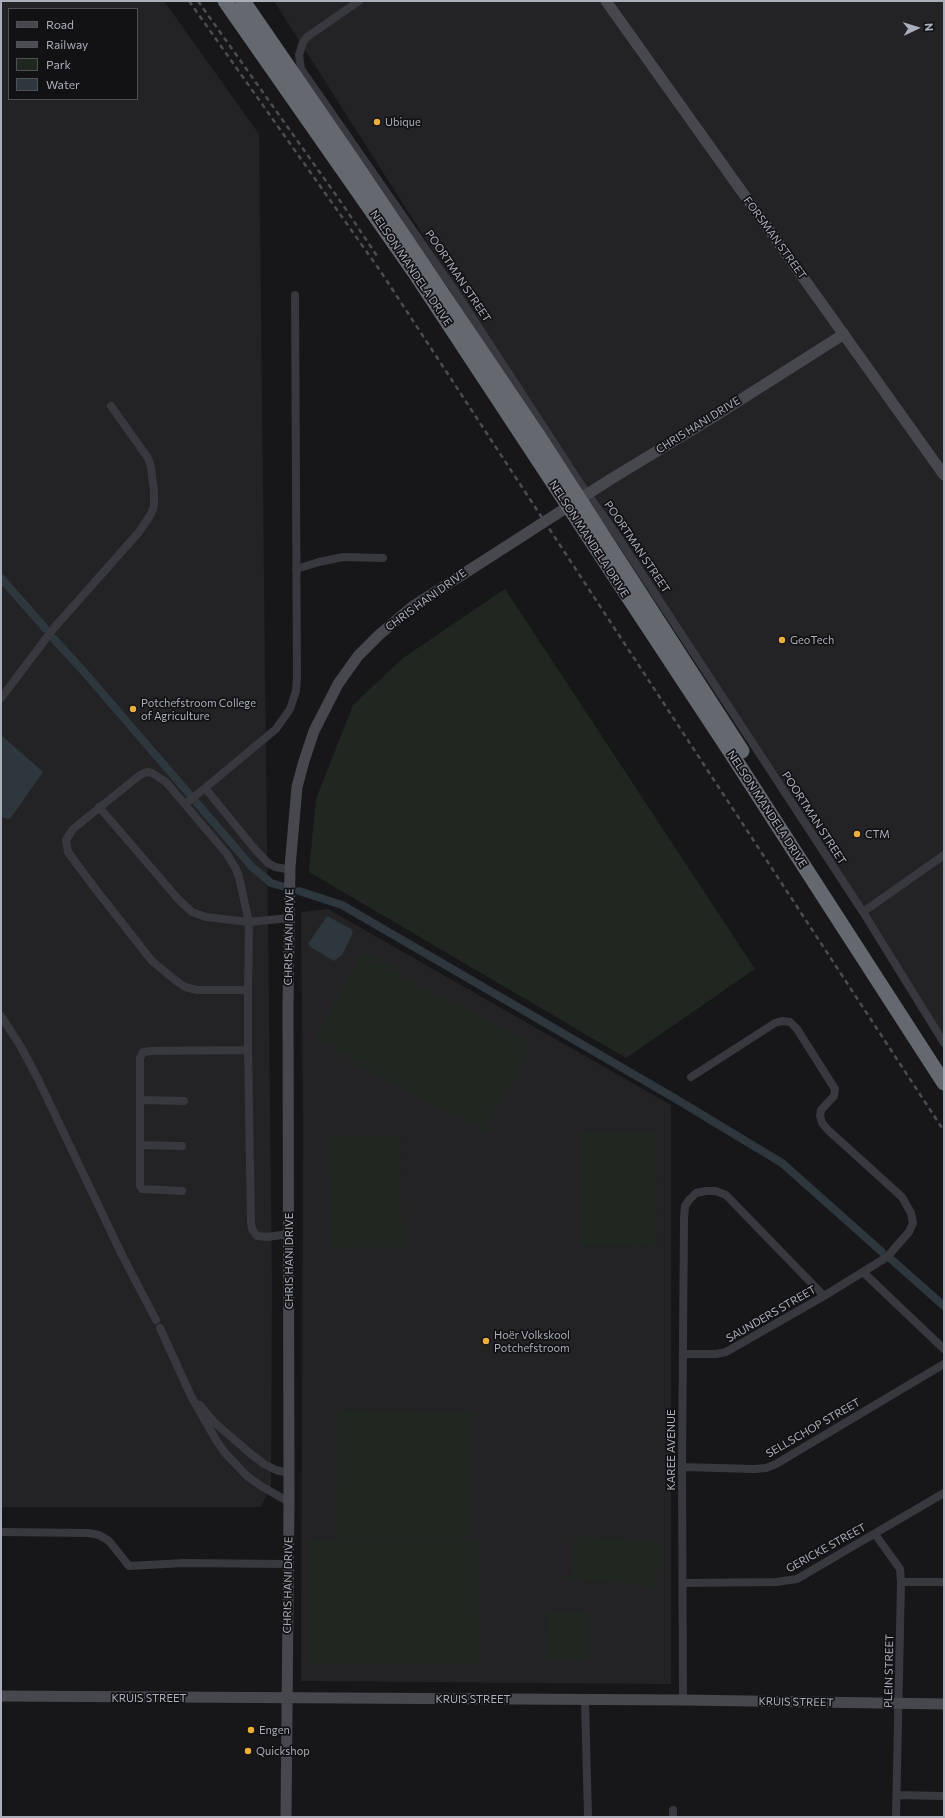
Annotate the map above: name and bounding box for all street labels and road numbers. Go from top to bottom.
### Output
street label: FORSMAN STREET [741,194,809,282]
street label: NELSON MANDELA DRIVE [367,208,455,328]
street label: POORTMAN STREET [422,228,494,324]
street label: CHRIS HANI DRIVE [653,394,743,456]
street label: NELSON MANDELA DRIVE [546,478,632,600]
street label: POORTMAN STREET [601,499,673,595]
street label: CHRIS HANI DRIVE [383,566,469,634]
street label: NELSON MANDELA DRIVE [724,748,810,870]
street label: POORTMAN STREET [779,769,849,867]
street label: CHRIS HANI DRIVE [282,889,296,985]
street label: CHRIS HANI DRIVE [282,1213,296,1309]
street label: SAUNDERS STREET [724,1283,818,1345]
street label: SELLSCHOP STREET [764,1396,862,1460]
street label: KAREE AVENUE [664,1409,678,1491]
street label: GERICKE STREET [784,1521,868,1575]
street label: CHRIS HANI DRIVE [281,1537,295,1633]
street label: PLEIN STREET [882,1634,896,1708]
street label: KRUIS STREET [111,1691,187,1705]
street label: KRUIS STREET [435,1692,511,1706]
street label: KRUIS STREET [758,1695,834,1709]

